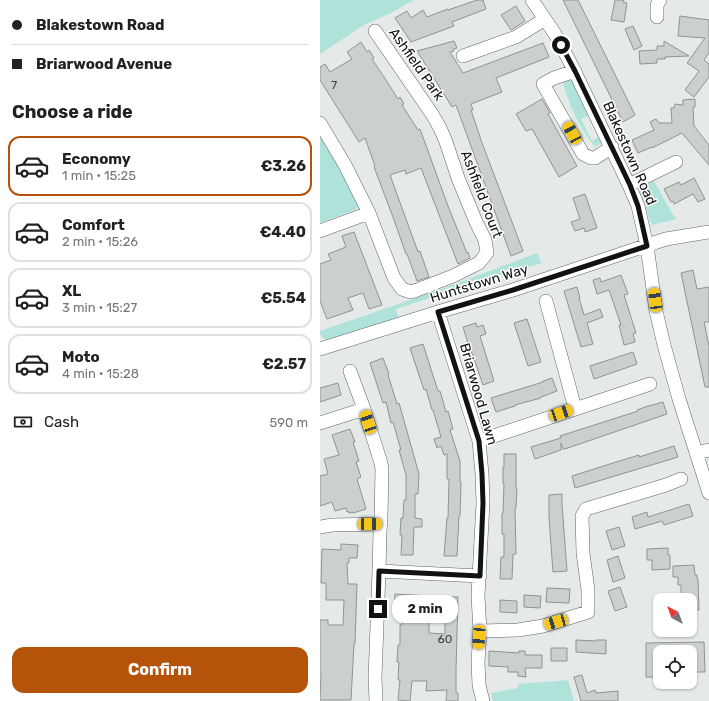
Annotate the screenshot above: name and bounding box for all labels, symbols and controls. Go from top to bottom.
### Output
text: Blakestown Road [36,16,164,34]
street label: Ashfield Park [385,25,448,105]
route start [552,36,570,54]
text: Briarwood Avenue [36,55,172,73]
house number: 7 [331,78,337,92]
street label: Blakestown Road [599,99,660,208]
text: Choose a ride [12,101,133,123]
car [561,120,583,146]
icon: car [14,148,50,184]
street label: Ashfield Court [457,148,506,241]
text: Economy [62,150,131,168]
text: €3.26 [261,157,306,175]
text: 1 min · 15:25 [62,168,136,183]
icon: car [14,214,50,250]
text: Comfort [62,216,125,234]
text: €4.40 [259,223,306,241]
text: 2 min · 15:26 [62,234,138,249]
street label: Huntstown Way [428,260,531,306]
icon: car [14,280,50,316]
text: XL [62,282,81,300]
car [647,287,663,313]
text: €5.54 [260,289,306,307]
text: 3 min · 15:27 [62,300,137,315]
street label: Briarwood Lawn [456,341,501,447]
icon: car [14,346,50,382]
text: Moto [62,348,100,366]
text: €2.57 [262,355,306,373]
text: 4 min · 15:28 [62,366,139,381]
car [548,403,574,423]
car [359,409,377,435]
icon: cash [12,411,34,433]
text: Cash [44,413,79,431]
text: 590 m [270,415,308,430]
car [358,518,382,530]
north arrow [653,593,697,637]
map controls [653,593,697,689]
callout: 2 min [392,595,458,623]
route end [369,600,387,618]
text: 2 min [407,601,443,616]
car [543,613,569,631]
car [472,625,486,649]
house number: 60 [438,632,452,646]
button: locate [653,645,697,689]
button: Confirm [12,647,308,693]

